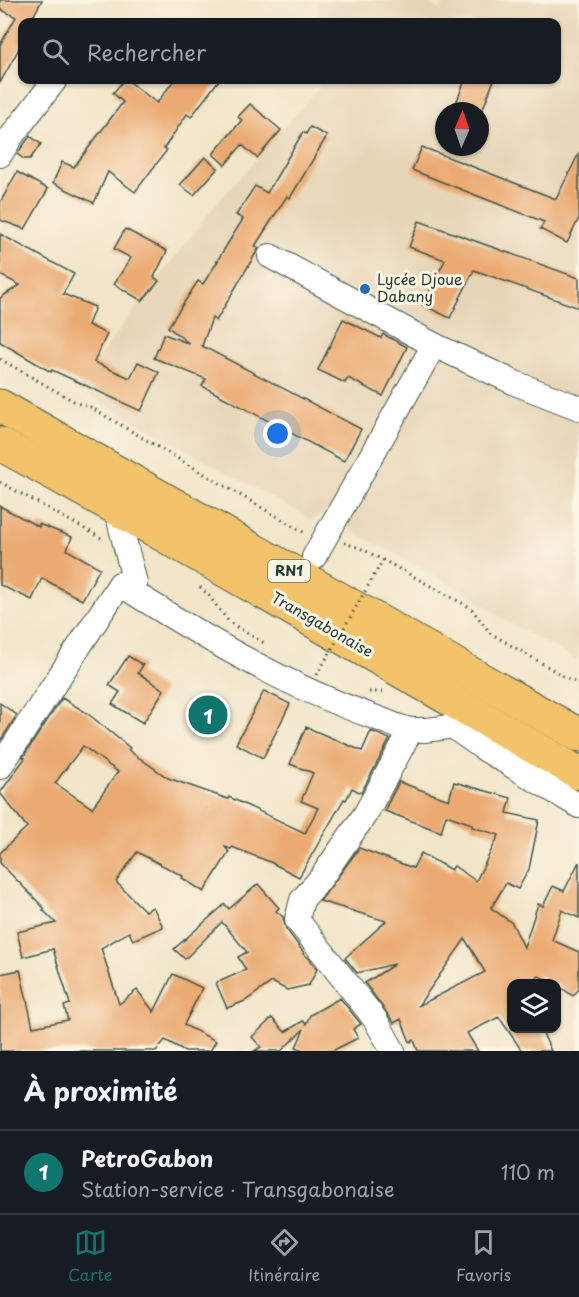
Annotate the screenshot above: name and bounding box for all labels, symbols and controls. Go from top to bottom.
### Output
search box [18,18,561,84]
icon: search [39,35,72,68]
text: Rechercher [87,35,206,68]
north arrow [435,102,489,156]
place label: Lycée Djoue Dabany [377,267,462,307]
marker: Lycée Djoue Dabany [358,282,372,296]
your location [263,419,292,448]
road number: RN1 [268,560,310,582]
street label: Transgabonaise [268,585,378,662]
pin: 1 [188,692,228,738]
map controls [507,979,561,1033]
button: layers [507,979,561,1033]
text: À proximité [24,1071,178,1110]
text: PetroGabon [81,1141,213,1174]
text: 1 [39,1157,48,1187]
text: 110 m [501,1157,555,1187]
text: Station-service · Transgabonaise [81,1174,395,1204]
tab: Carte [68,1226,112,1286]
tab: Itinéraire [248,1226,320,1286]
tab: Favoris [456,1226,511,1286]

